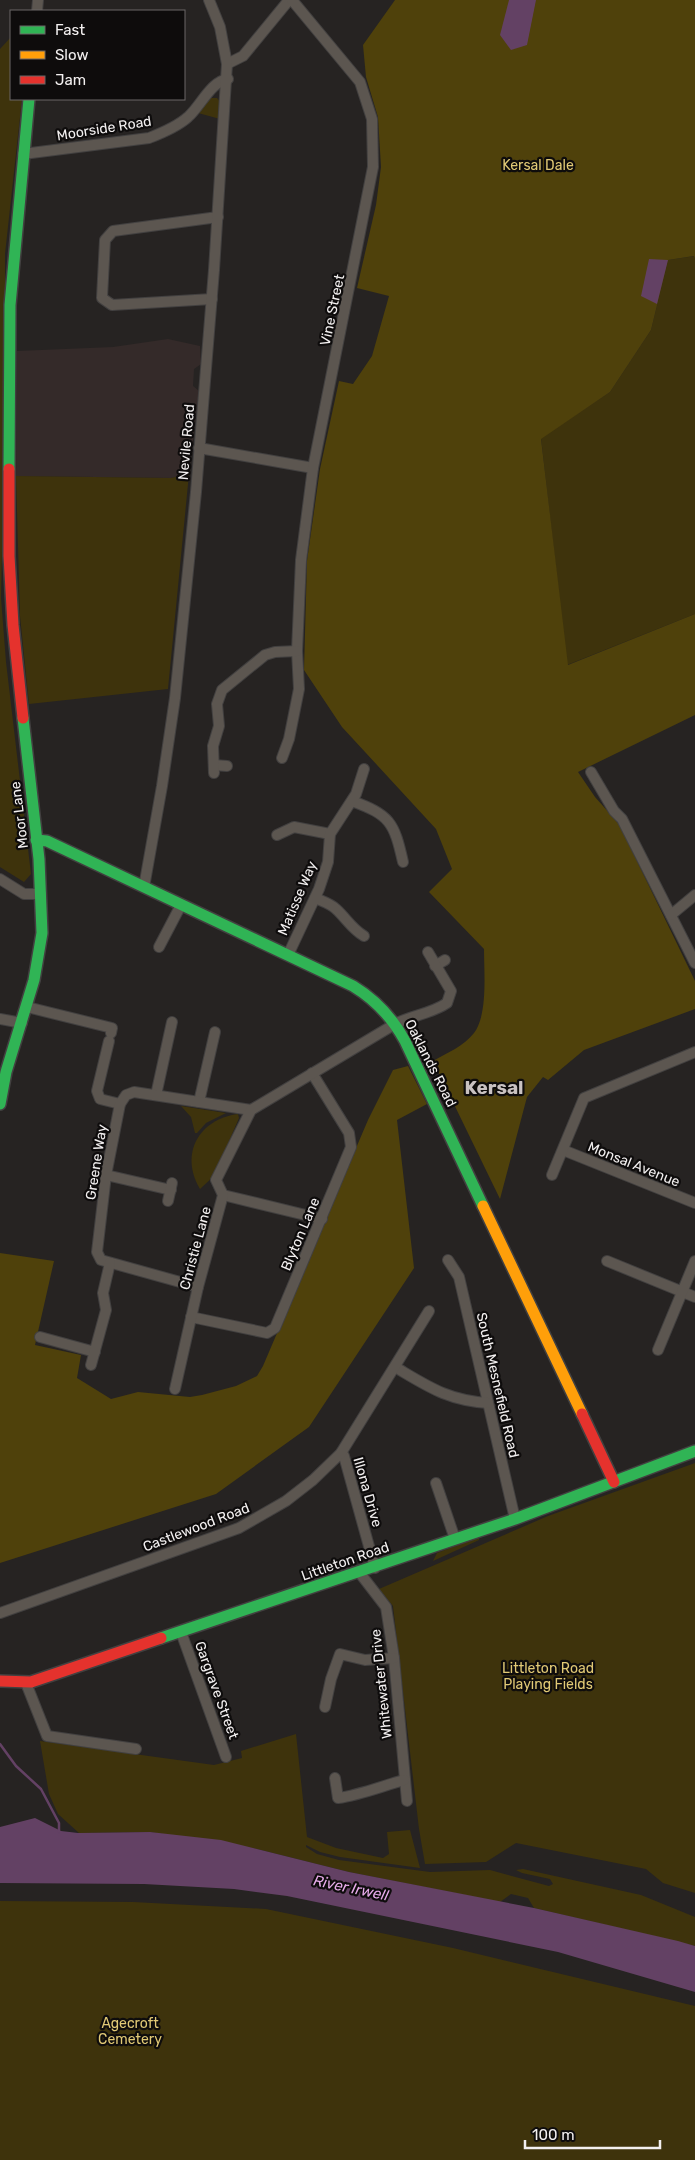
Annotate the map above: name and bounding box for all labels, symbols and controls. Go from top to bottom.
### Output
legend [10,10,185,100]
text: Fast [55,21,85,39]
text: Slow [55,46,88,64]
text: Jam [55,71,86,89]
street label: Moorside Road [55,113,153,144]
park label: Kersal Dale [502,157,574,174]
street label: Vine Street [317,272,348,347]
street label: Nevile Road [175,403,198,481]
street label: Moor Lane [7,780,32,850]
street label: Matisse Way [274,858,321,938]
street label: Oaklands Road [401,1017,460,1110]
district label: Kersal [464,1076,524,1099]
street label: Greene Way [82,1123,111,1201]
street label: Monsal Avenue [585,1138,683,1191]
street label: Blyton Lane [277,1195,324,1273]
street label: Christie Lane [176,1204,215,1292]
street label: South Mesnefield Road [472,1311,523,1460]
street label: Illona Drive [349,1455,386,1529]
street label: Castlewood Road [141,1499,252,1556]
street label: Littleton Road [299,1538,391,1584]
street label: Whitewater Drive [367,1628,396,1740]
street label: Gargrave Street [191,1639,242,1742]
park label: Littleton Road Playing Fields [502,1660,594,1693]
water label: River Irwell [312,1871,391,1905]
park label: Agecroft Cemetery [98,2015,162,2048]
scale bar [525,2118,660,2150]
text: 100 m [532,2126,574,2144]

